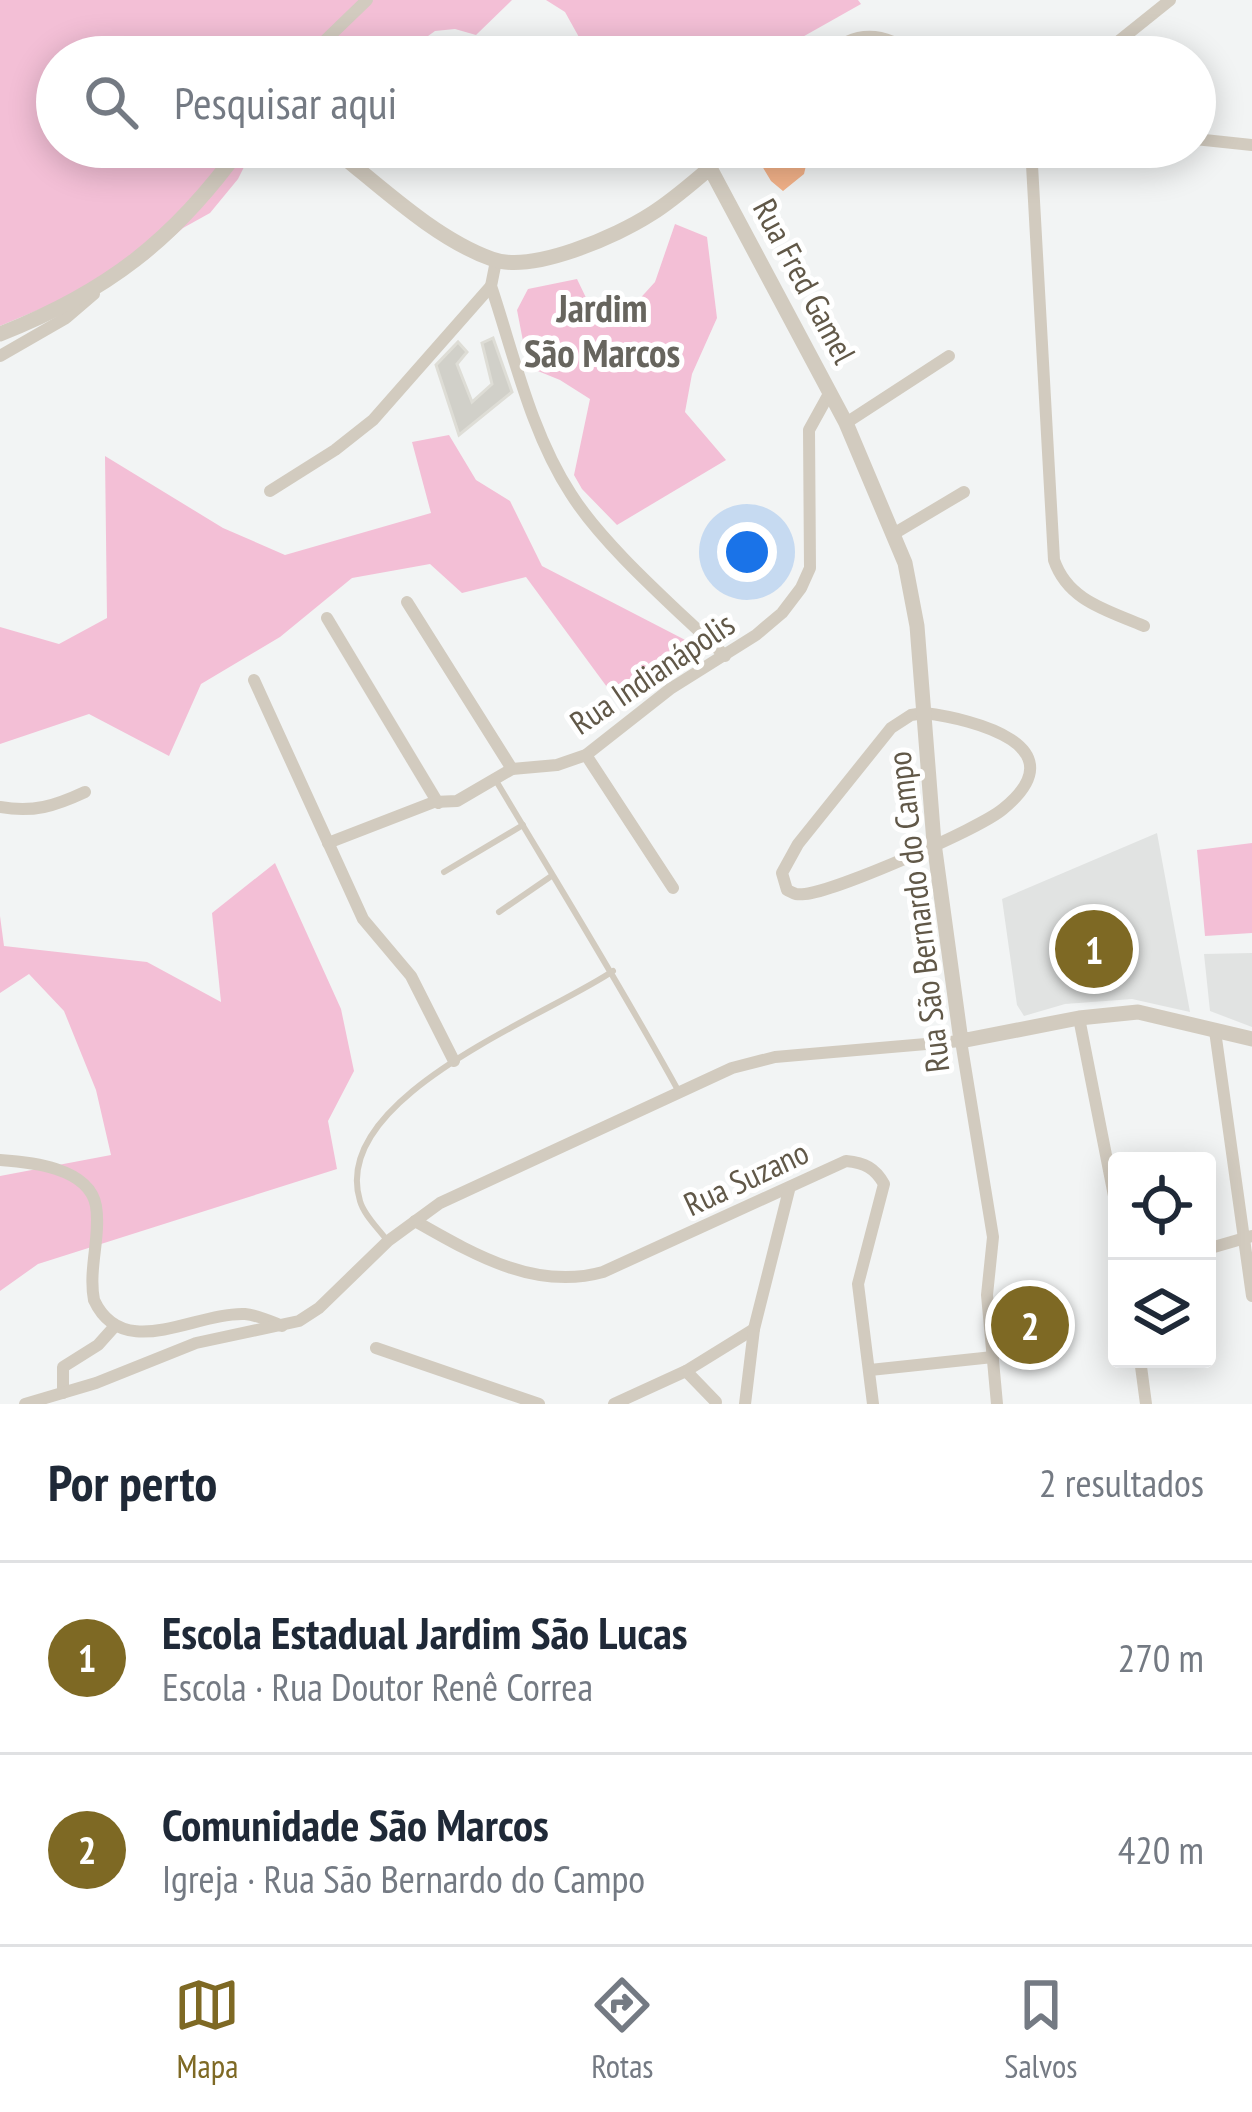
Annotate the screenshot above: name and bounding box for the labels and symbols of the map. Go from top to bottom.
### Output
street label: Rua Fred Gamel [744,191,867,371]
district label: Jardim São Marcos [524,282,680,378]
your location [717,522,777,582]
street label: Rua Indianápolis [561,602,742,743]
street label: Rua São Bernardo do Campo [876,749,959,1075]
pin: 1 [1055,904,1133,994]
street label: Rua Suzano [677,1130,815,1225]
pin: 2 [991,1280,1069,1370]

